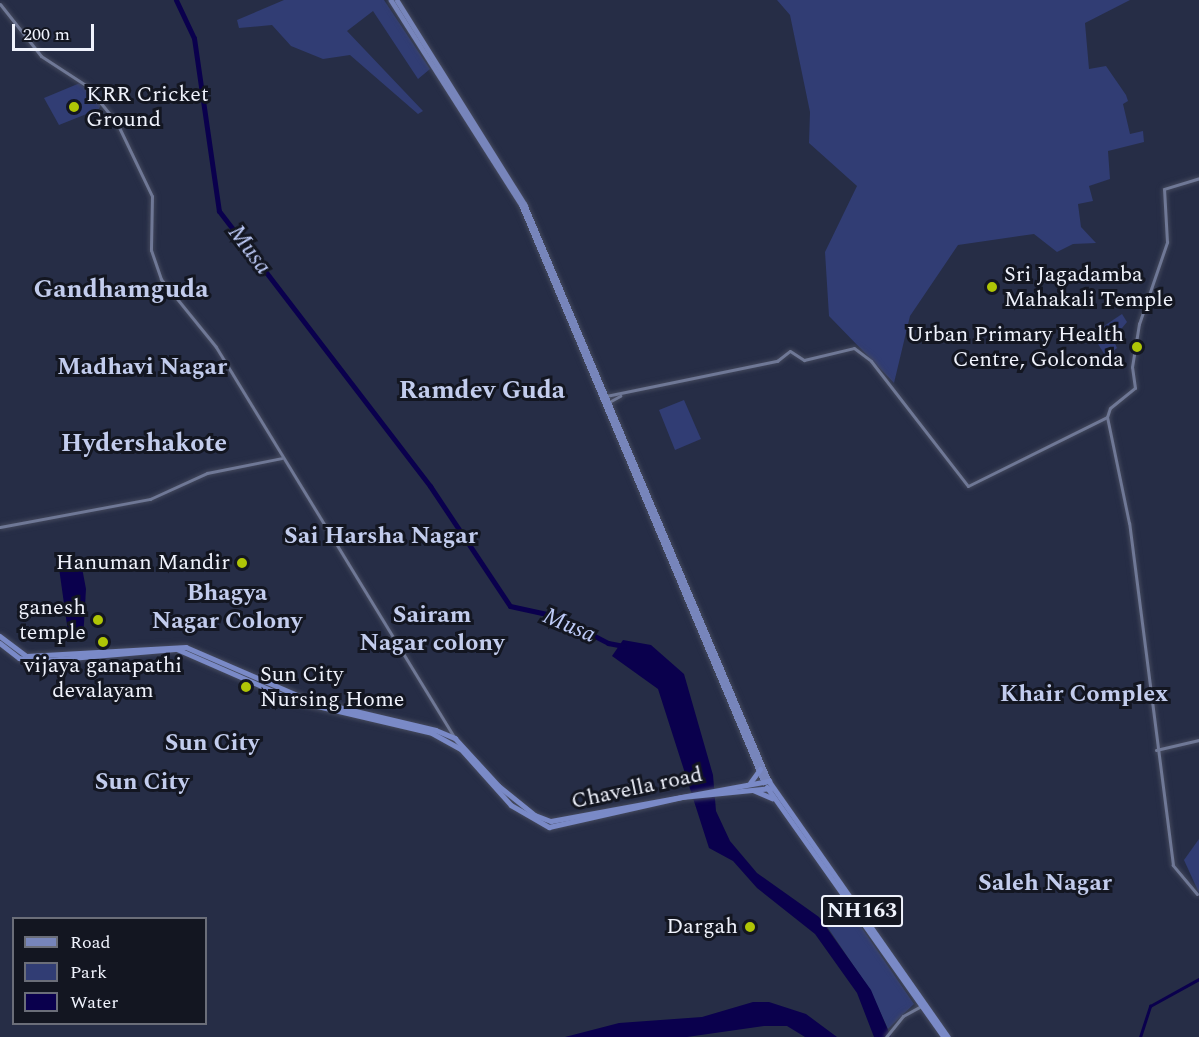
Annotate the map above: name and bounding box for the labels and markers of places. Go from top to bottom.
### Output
place label: KRR Cricket Ground [86,81,209,132]
marker: KRR Cricket Ground [67,100,81,114]
place label: Sri Jagadamba Mahakali Temple [1004,261,1173,312]
marker: Sri Jagadamba Mahakali Temple [985,280,999,294]
place label: Urban Primary Health Centre, Golconda [906,321,1124,372]
marker: Urban Primary Health Centre, Golconda [1128,338,1146,356]
place label: Hanuman Mandir [56,550,230,576]
marker: Hanuman Mandir [235,556,249,570]
place label: ganesh temple [18,594,86,646]
marker: ganesh temple [91,613,105,627]
marker: vijaya ganapathi devalayam [96,635,110,649]
place label: vijaya ganapathi devalayam [24,652,182,704]
place label: Sun City Nursing Home [260,661,405,712]
marker: Sun City Nursing Home [237,678,255,696]
place label: Dargah [666,914,738,940]
marker: Dargah [743,920,757,934]

